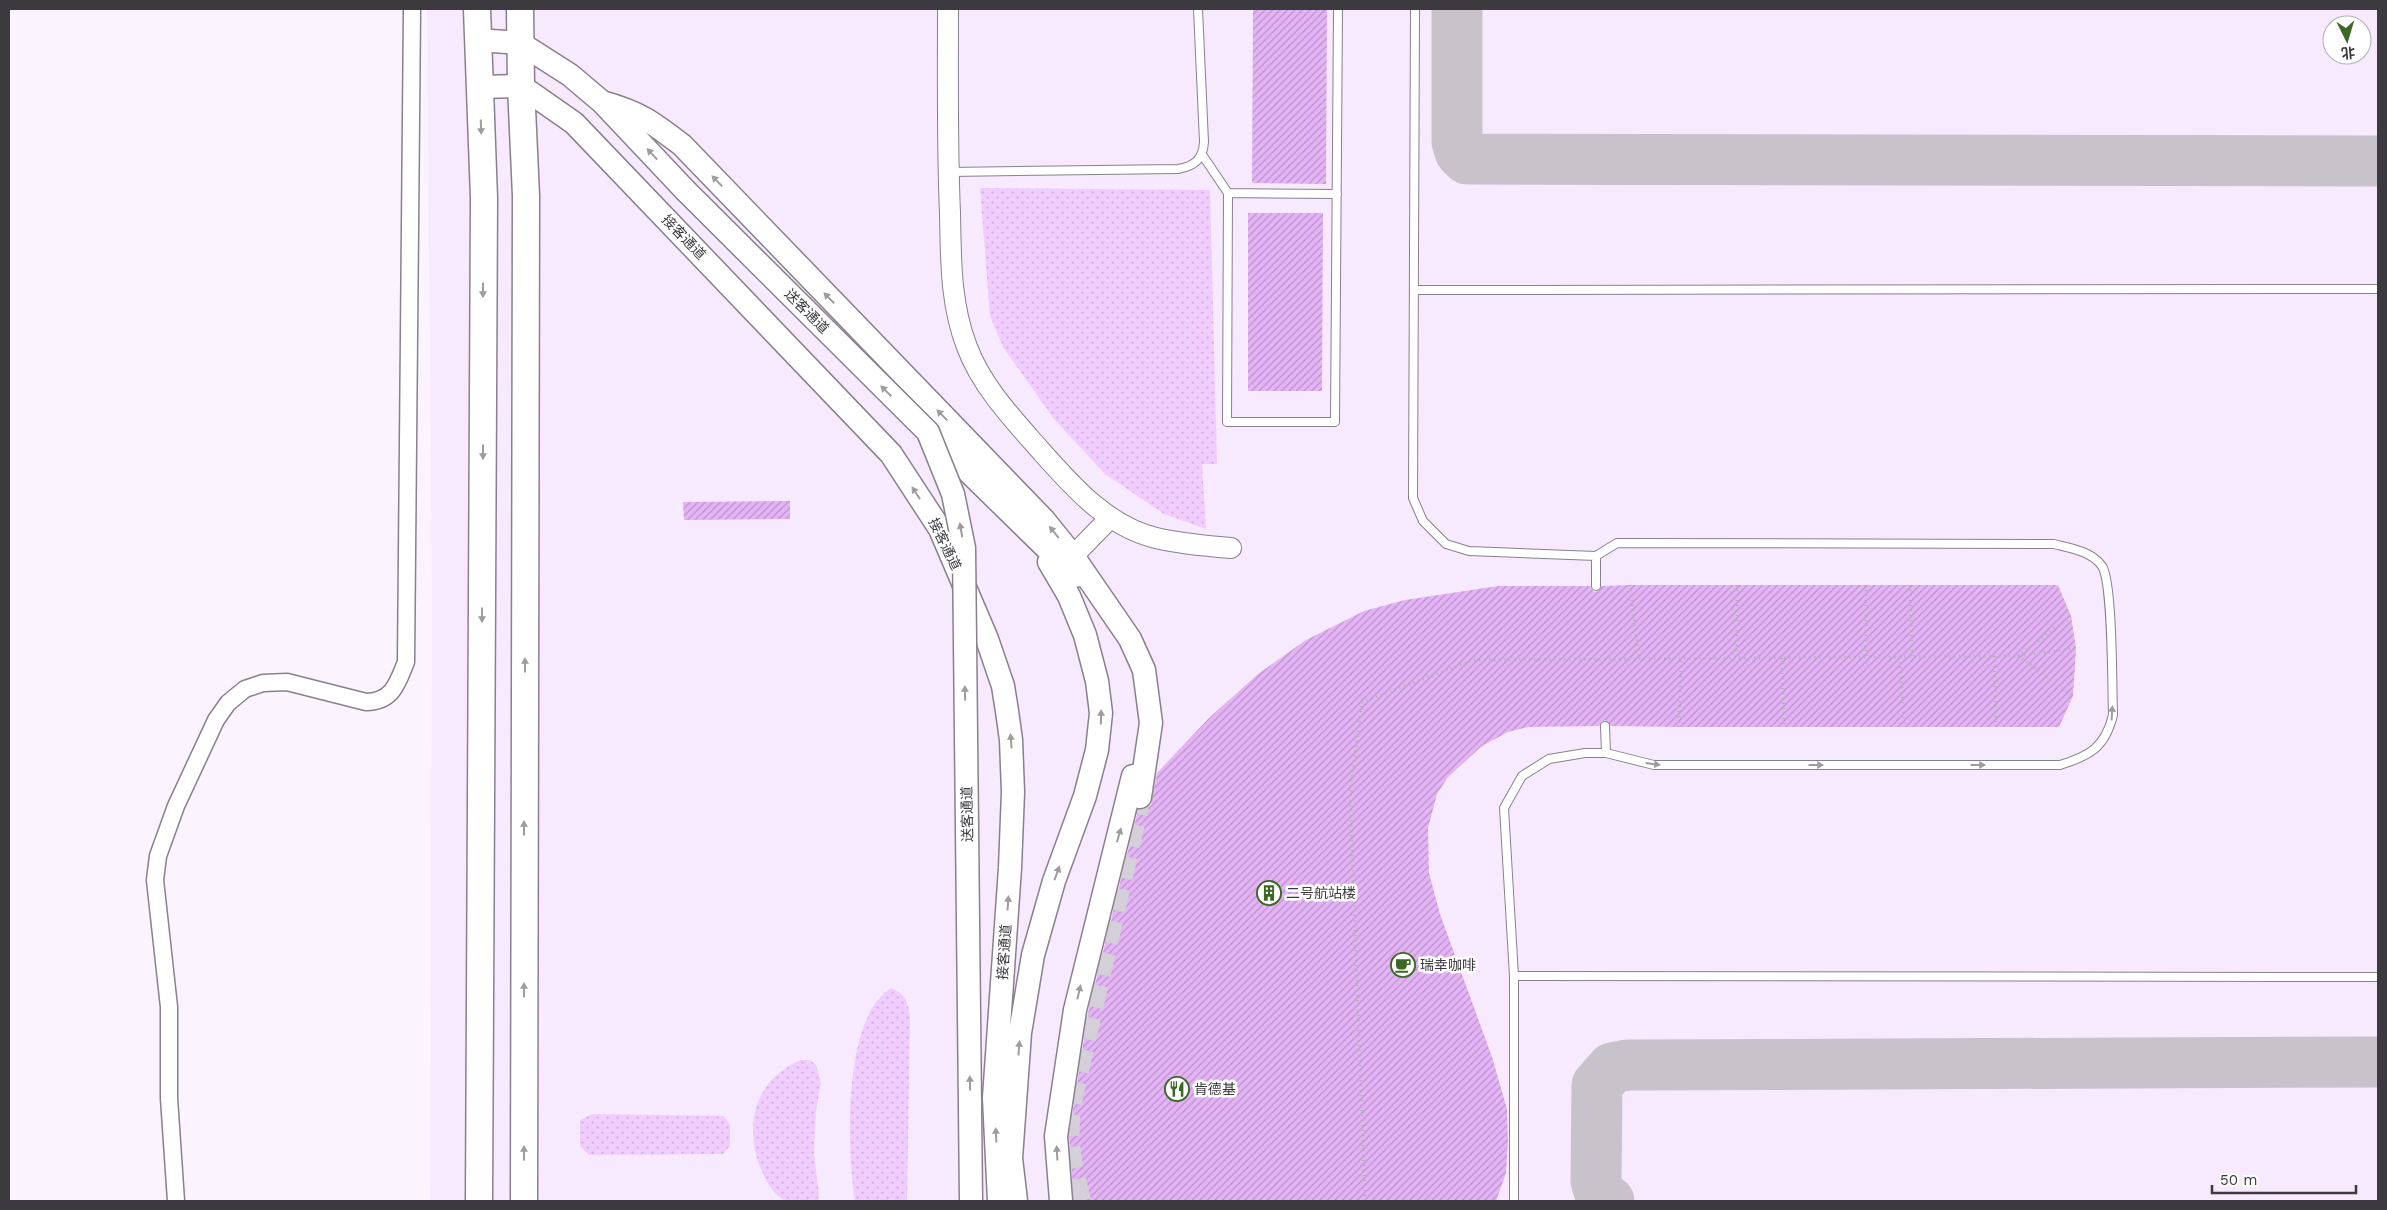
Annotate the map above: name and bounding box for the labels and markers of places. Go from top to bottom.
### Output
building icon: 二号航站楼 [1256,880,1282,906]
place label: 二号航站楼 [1286,885,1356,901]
cafe icon: 瑞幸咖啡 [1390,952,1416,978]
place label: 瑞幸咖啡 [1420,957,1476,973]
restaurant icon: 肯德基 [1164,1076,1190,1102]
place label: 肯德基 [1194,1081,1236,1097]

